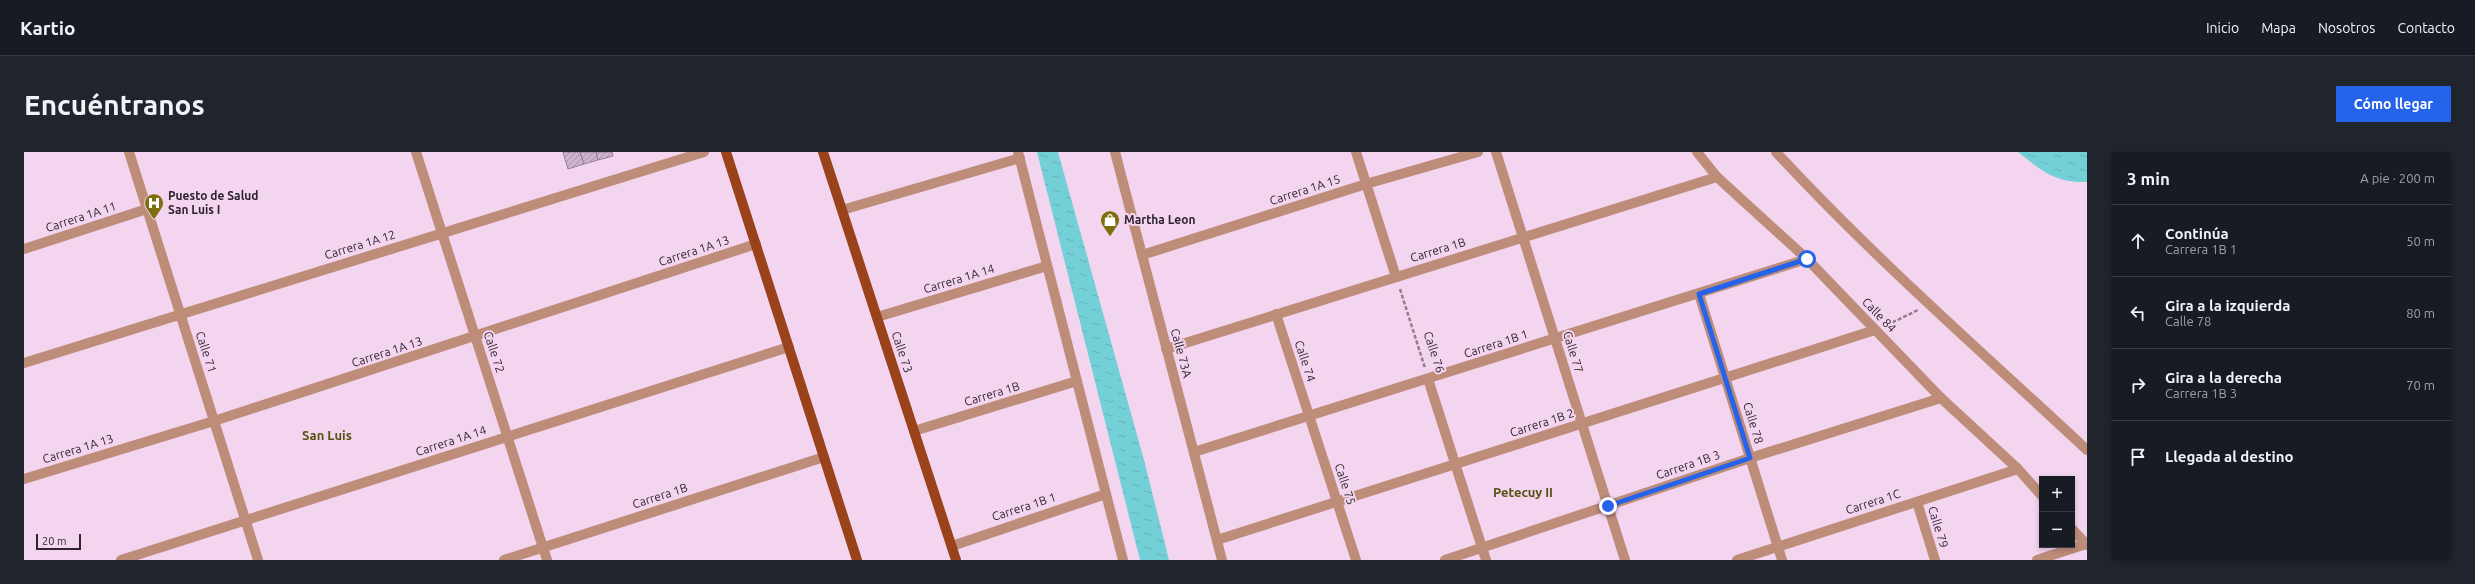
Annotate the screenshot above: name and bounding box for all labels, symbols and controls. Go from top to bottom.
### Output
text: Kartio [20,17,76,39]
text: Inicio [2206,20,2239,36]
text: Mapa [2261,20,2296,36]
text: Nosotros [2318,20,2375,36]
text: Contacto [2397,20,2455,36]
button: Cómo llegar [2336,86,2451,122]
text: Encuéntranos [24,89,205,120]
text: 3 min [2127,169,2170,188]
text: A pie · 200 m [2360,171,2435,185]
street label: Carrera 1A 15 [1268,172,1342,207]
place label: Puesto de Salud San Luis I [168,189,258,216]
hospital icon: Puesto de Salud San Luis I [143,192,165,220]
street label: Carrera 1A 11 [44,199,118,234]
shop icon: Martha Leon [1099,209,1121,237]
place label: Martha Leon [1124,213,1195,226]
text: Continúa [2165,225,2229,242]
street label: Carrera 1A 12 [323,228,397,261]
icon: ahead [2127,230,2149,252]
street label: Carrera 1A 13 [657,233,731,268]
text: 50 m [2406,234,2435,248]
street label: Carrera 1B [1409,235,1467,264]
text: Carrera 1B 1 [2165,242,2237,256]
route start [1798,250,1816,268]
street label: Carrera 1A 14 [922,261,996,295]
street label: Calle 84 [1860,295,1899,335]
text: Gira a la izquierda [2165,297,2291,314]
icon: left [2127,302,2149,324]
text: 80 m [2406,306,2435,320]
text: Calle 78 [2165,314,2211,328]
street label: Calle 73A [1169,327,1194,379]
street label: Carrera 1B 1 [1462,327,1530,360]
street label: Calle 71 [194,330,219,374]
street label: Calle 72 [482,330,507,374]
street label: Calle 73 [890,330,915,374]
street label: Calle 76 [1422,330,1447,374]
street label: Calle 77 [1561,330,1586,374]
street label: Carrera 1A 13 [350,334,424,369]
street label: Calle 74 [1293,339,1318,383]
text: Gira a la derecha [2165,369,2282,386]
icon: right [2127,374,2149,396]
text: 70 m [2406,378,2435,392]
street label: Carrera 1B [963,379,1021,408]
text: Carrera 1B 3 [2165,386,2237,400]
street label: Calle 78 [1741,401,1766,445]
street label: Carrera 1B 2 [1508,406,1576,439]
street label: Carrera 1A 14 [414,423,488,458]
district label: San Luis [302,428,352,442]
street label: Carrera 1A 13 [41,432,115,465]
icon: arrive [2127,446,2149,468]
street label: Carrera 1B 3 [1654,448,1721,482]
text: Llegada al destino [2165,448,2294,465]
street label: Calle 75 [1333,462,1358,506]
map controls [2039,476,2075,548]
button: + [2039,476,2075,512]
street label: Carrera 1B [631,481,689,511]
district label: Petecuy II [1493,485,1553,499]
street label: Carrera 1C [1844,486,1902,516]
street label: Carrera 1B 1 [990,490,1058,523]
route end [1599,497,1617,515]
street label: Calle 79 [1926,505,1951,549]
button: − [2039,512,2075,548]
scale bar [36,532,81,551]
text: 20 m [42,535,66,547]

